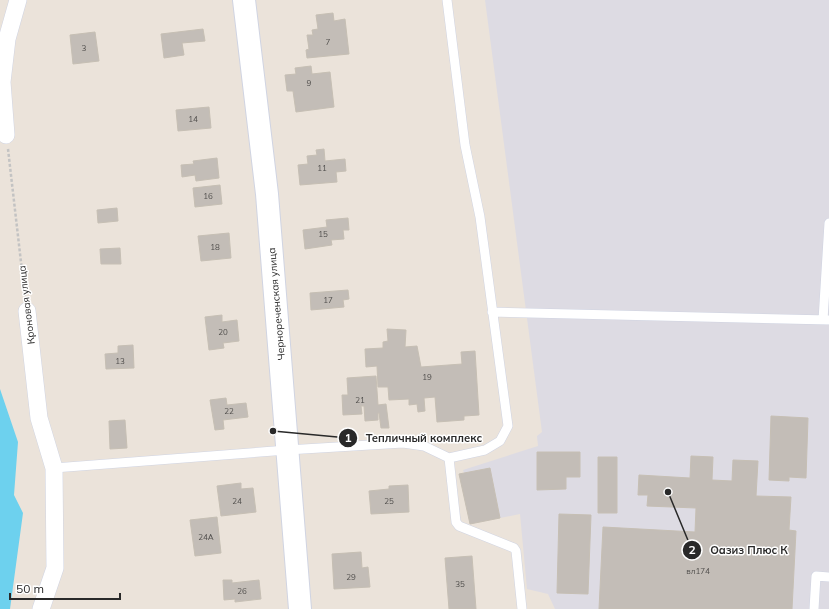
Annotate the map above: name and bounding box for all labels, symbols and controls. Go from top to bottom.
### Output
house number: 7 [326,37,331,47]
house number: 3 [82,43,87,53]
house number: 9 [307,78,312,88]
house number: 14 [188,114,198,124]
house number: 11 [317,163,327,173]
house number: 16 [203,191,213,201]
house number: 15 [318,229,328,239]
house number: 18 [210,242,220,252]
street label: Чернореченская улица [265,247,288,361]
street label: Кроновая улица [15,265,38,345]
house number: 17 [323,295,333,305]
house number: 20 [218,327,228,337]
house number: 13 [115,356,125,366]
house number: 19 [422,372,432,382]
house number: 21 [355,395,365,405]
house number: 22 [224,406,234,416]
callout: Тепличный комплекс [338,427,490,450]
text: 1 [344,430,352,445]
text: Тепличный комплекс [366,431,482,445]
house number: 24 [232,496,242,506]
house number: 25 [384,496,394,506]
house number: 24А [198,532,214,542]
callout: Оазиз Плюс К [682,538,796,561]
text: 2 [688,542,696,557]
text: Оазиз Плюс К [710,543,788,557]
house number: вл174 [686,566,710,576]
house number: 29 [346,572,356,582]
scale bar [10,575,120,601]
house number: 35 [455,579,465,589]
text: 50 m [16,581,44,596]
house number: 26 [237,586,247,596]

